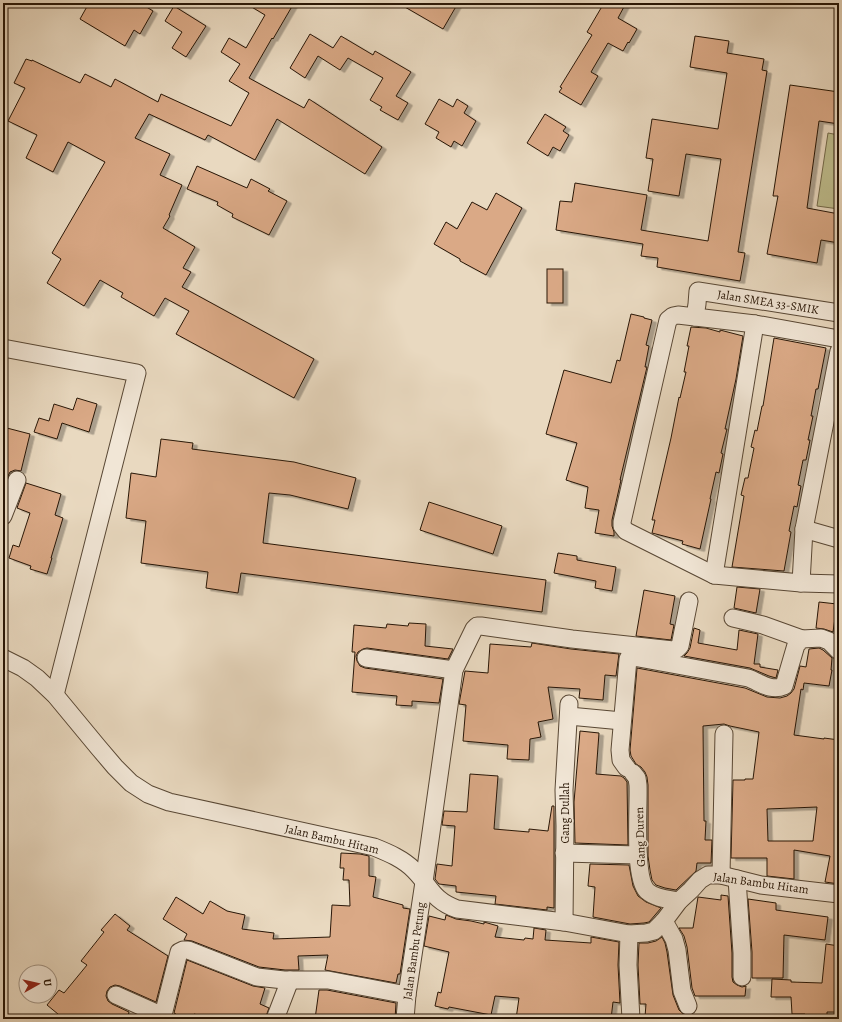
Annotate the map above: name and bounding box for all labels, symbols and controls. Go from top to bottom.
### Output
street label: Jalan SMEA 33-SMIK [716,286,820,318]
street label: Gang Dullah [557,782,573,844]
street label: Gang Duren [631,806,649,867]
street label: Jalan Bambu Hitam [283,820,381,858]
street label: Jalan Bambu Hitam [712,868,810,898]
street label: Jalan Bambu Petung [399,901,429,1001]
north arrow [18,964,58,1004]
text: U [39,978,55,988]

